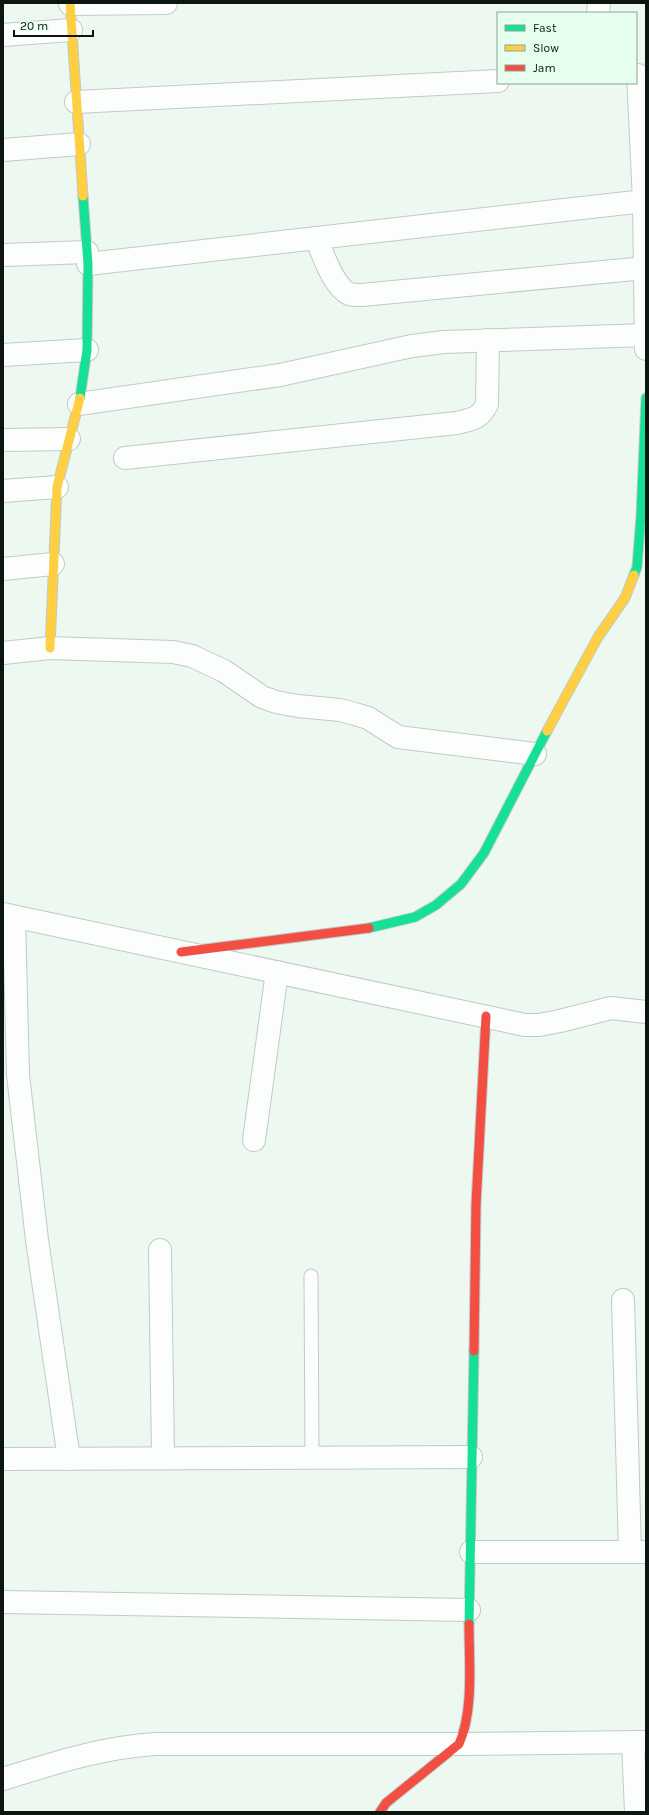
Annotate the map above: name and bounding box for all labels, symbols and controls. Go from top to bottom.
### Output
scale bar [14,12,93,38]
legend [497,12,637,84]
text: 20 m [20,19,48,33]
text: Fast [533,21,557,35]
text: Slow [533,41,559,55]
text: Jam [533,61,556,75]

